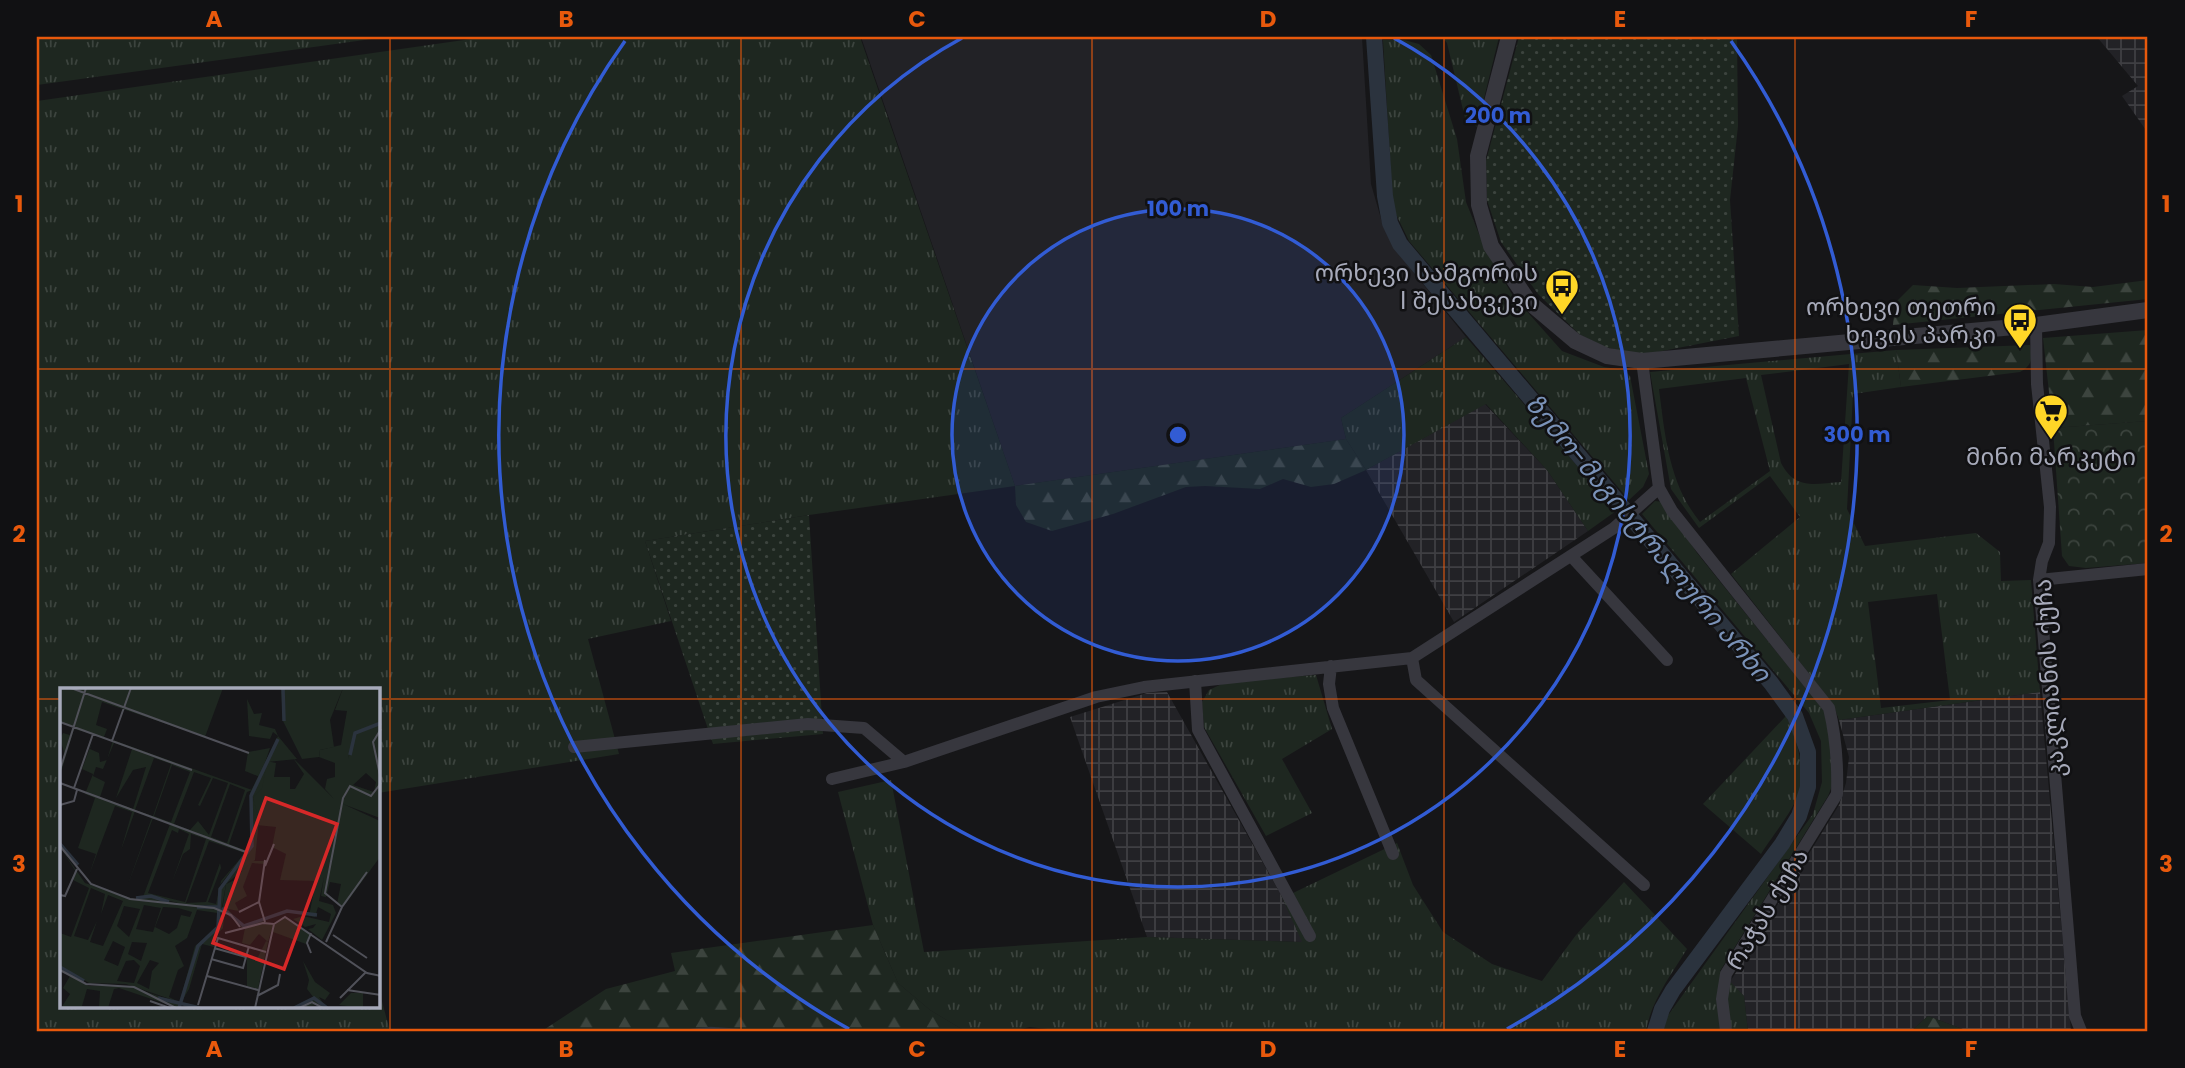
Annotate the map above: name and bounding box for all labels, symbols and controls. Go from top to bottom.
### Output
text: A [206,3,223,35]
text: B [558,3,574,35]
text: C [908,3,926,35]
text: D [1260,3,1276,35]
text: E [1614,3,1626,35]
text: F [1965,3,1977,35]
text: 200 m [1465,101,1531,130]
text: 1 [15,188,23,220]
text: 1 [2162,188,2170,220]
text: 100 m [1147,194,1209,223]
place label: ორხევი სამგორის I შესახვევი [1315,256,1538,317]
bus stop icon: ორხევი სამგორის I შესახვევი [1543,267,1581,316]
place label: ორხევი თეთრი ხევის პარკი [1806,290,1996,351]
bus stop icon: ორხევი თეთრი ხევის პარკი [2001,301,2039,350]
water label: ზემო-მაგისტრალური არხი [1517,386,1780,690]
supermarket icon: მინი მარკეტი [2032,392,2070,441]
text: 300 m [1824,420,1890,449]
centre of rings [1166,423,1190,447]
place label: მინი მარკეტი [1966,440,2136,473]
text: 2 [12,518,26,550]
text: 2 [2159,518,2173,550]
street label: კაკლიანის ქუჩა [2026,578,2072,778]
inset map [60,688,380,1009]
street label: რაჭას ქუჩა [1718,842,1816,976]
text: 3 [12,848,26,880]
text: 3 [2159,848,2173,880]
text: A [206,1033,223,1065]
text: B [558,1033,574,1065]
text: C [908,1033,926,1065]
text: D [1260,1033,1276,1065]
text: E [1614,1033,1626,1065]
text: F [1965,1033,1977,1065]

